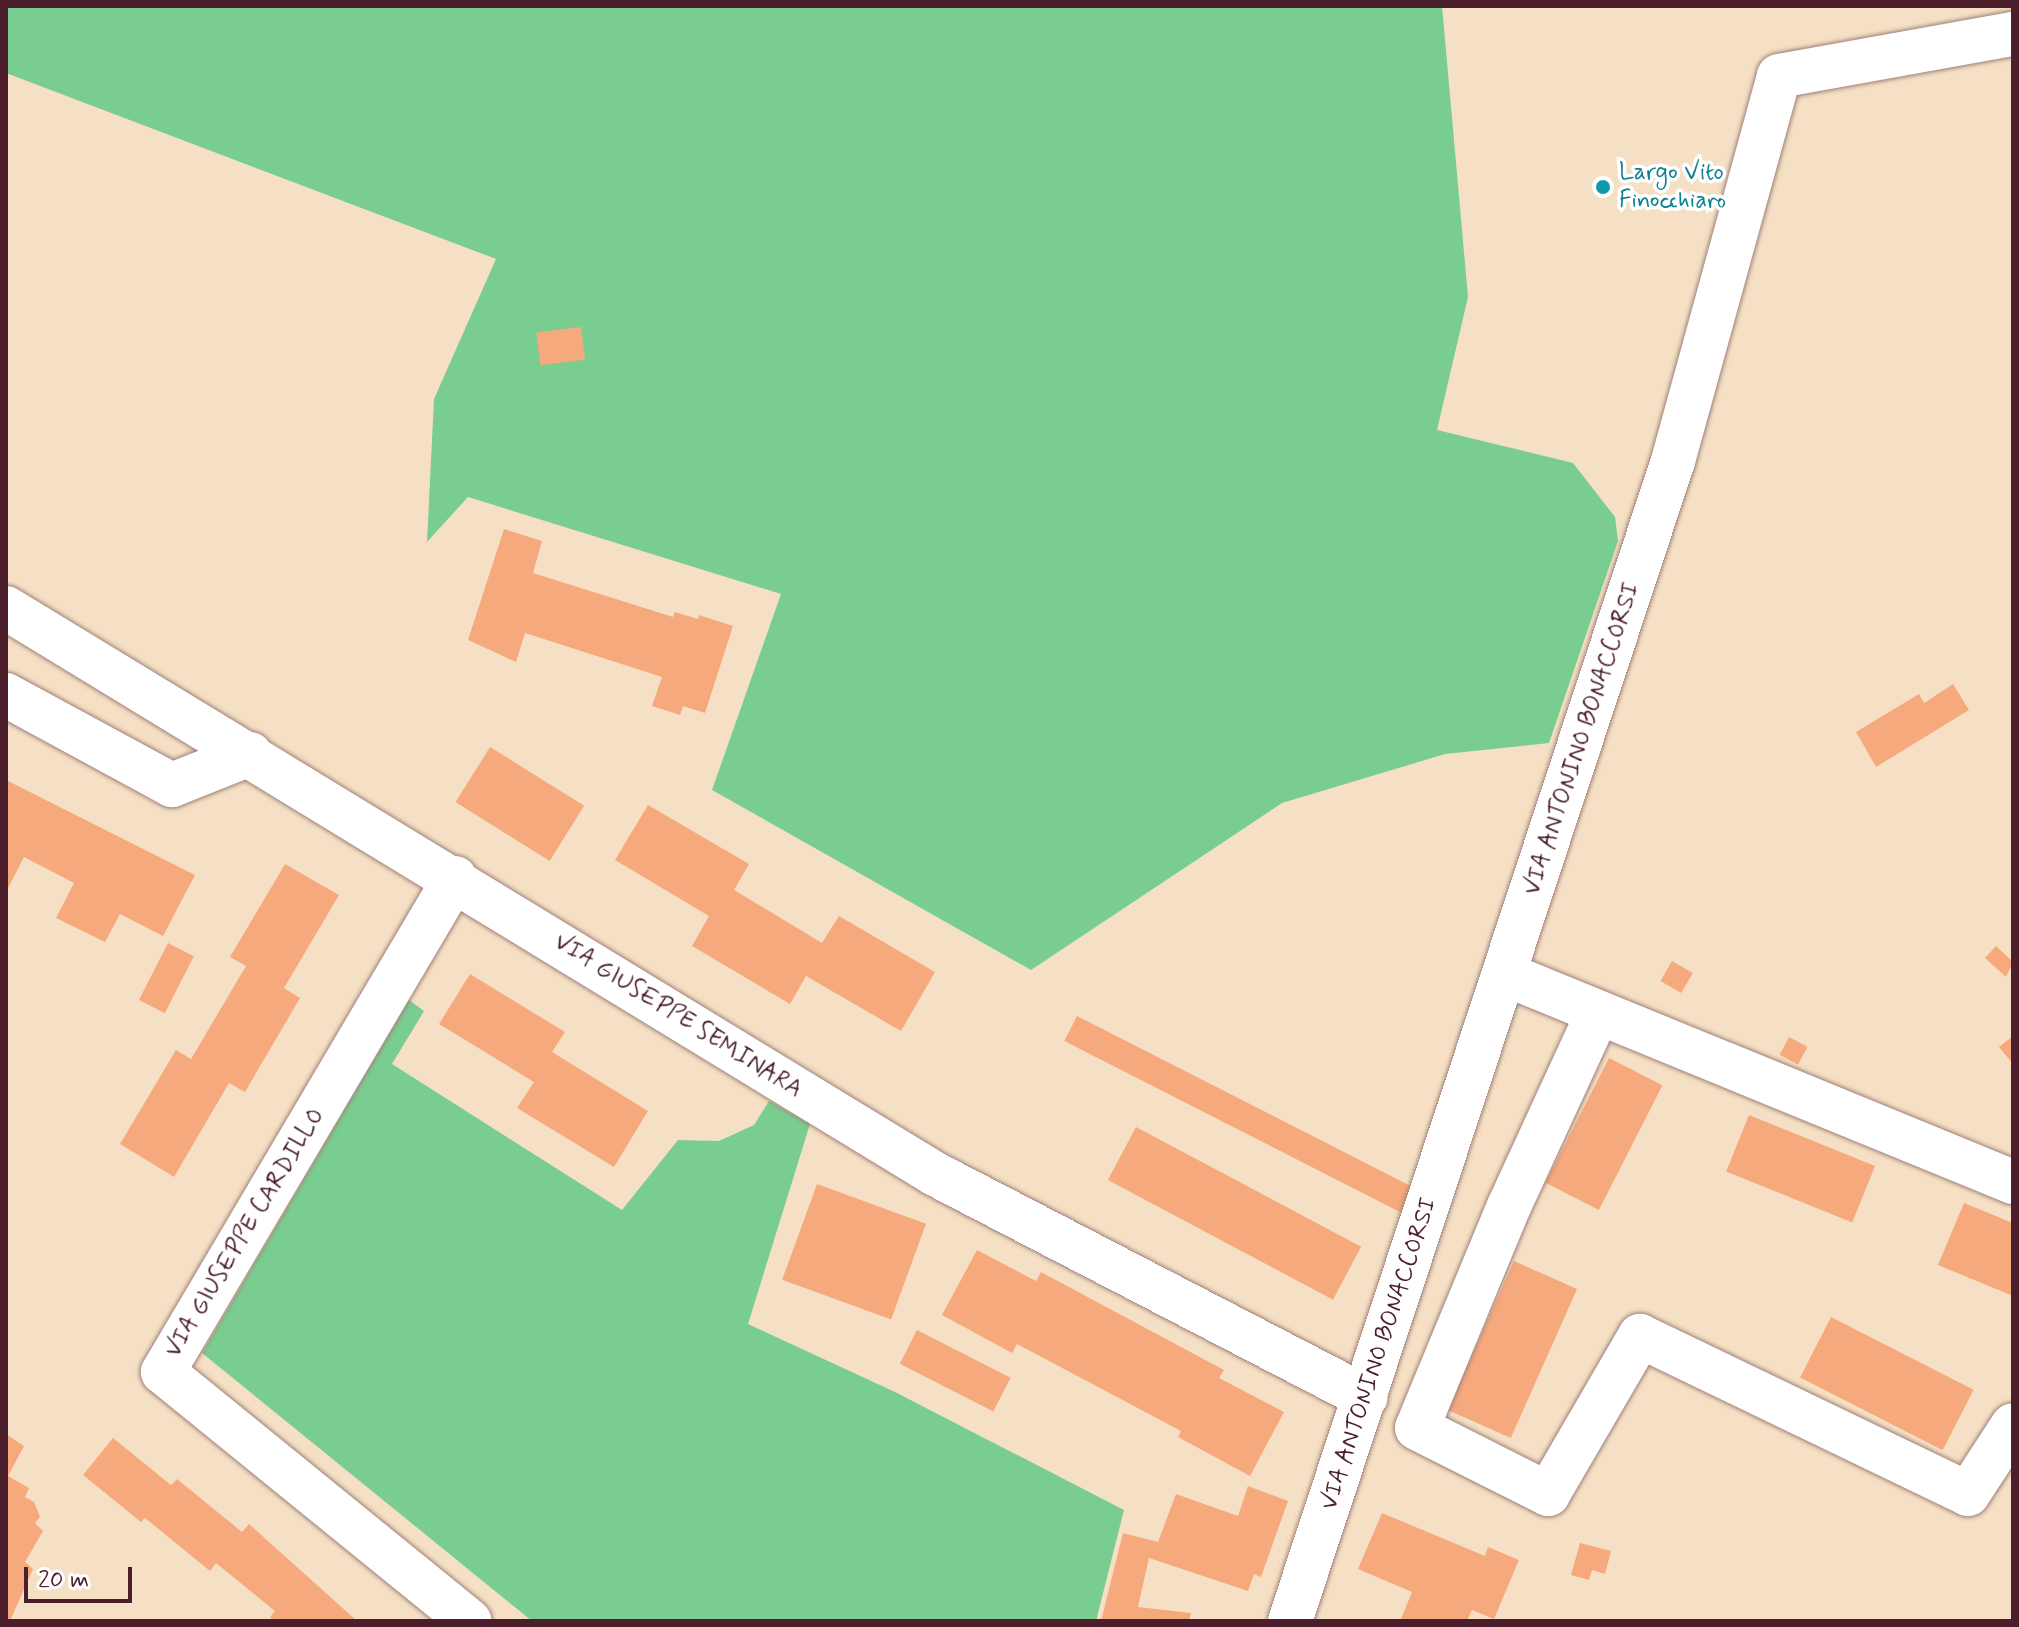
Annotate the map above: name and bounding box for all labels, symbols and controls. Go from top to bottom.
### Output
place label: Largo Vito Finocchiaro [1619,159,1726,215]
marker: Largo Vito Finocchiaro [1594,178,1612,196]
street label: VIA ANTONINO BONACCORSI [1519,581,1645,897]
street label: VIA GIUSEPPE SEMINARA [546,926,810,1106]
street label: VIA GIUSEPPE CARDILLO [158,1102,332,1364]
street label: VIA ANTONINO BONACCORSI [1316,1196,1442,1512]
scale bar [28,1551,136,1601]
text: 20 m [38,1565,89,1596]

